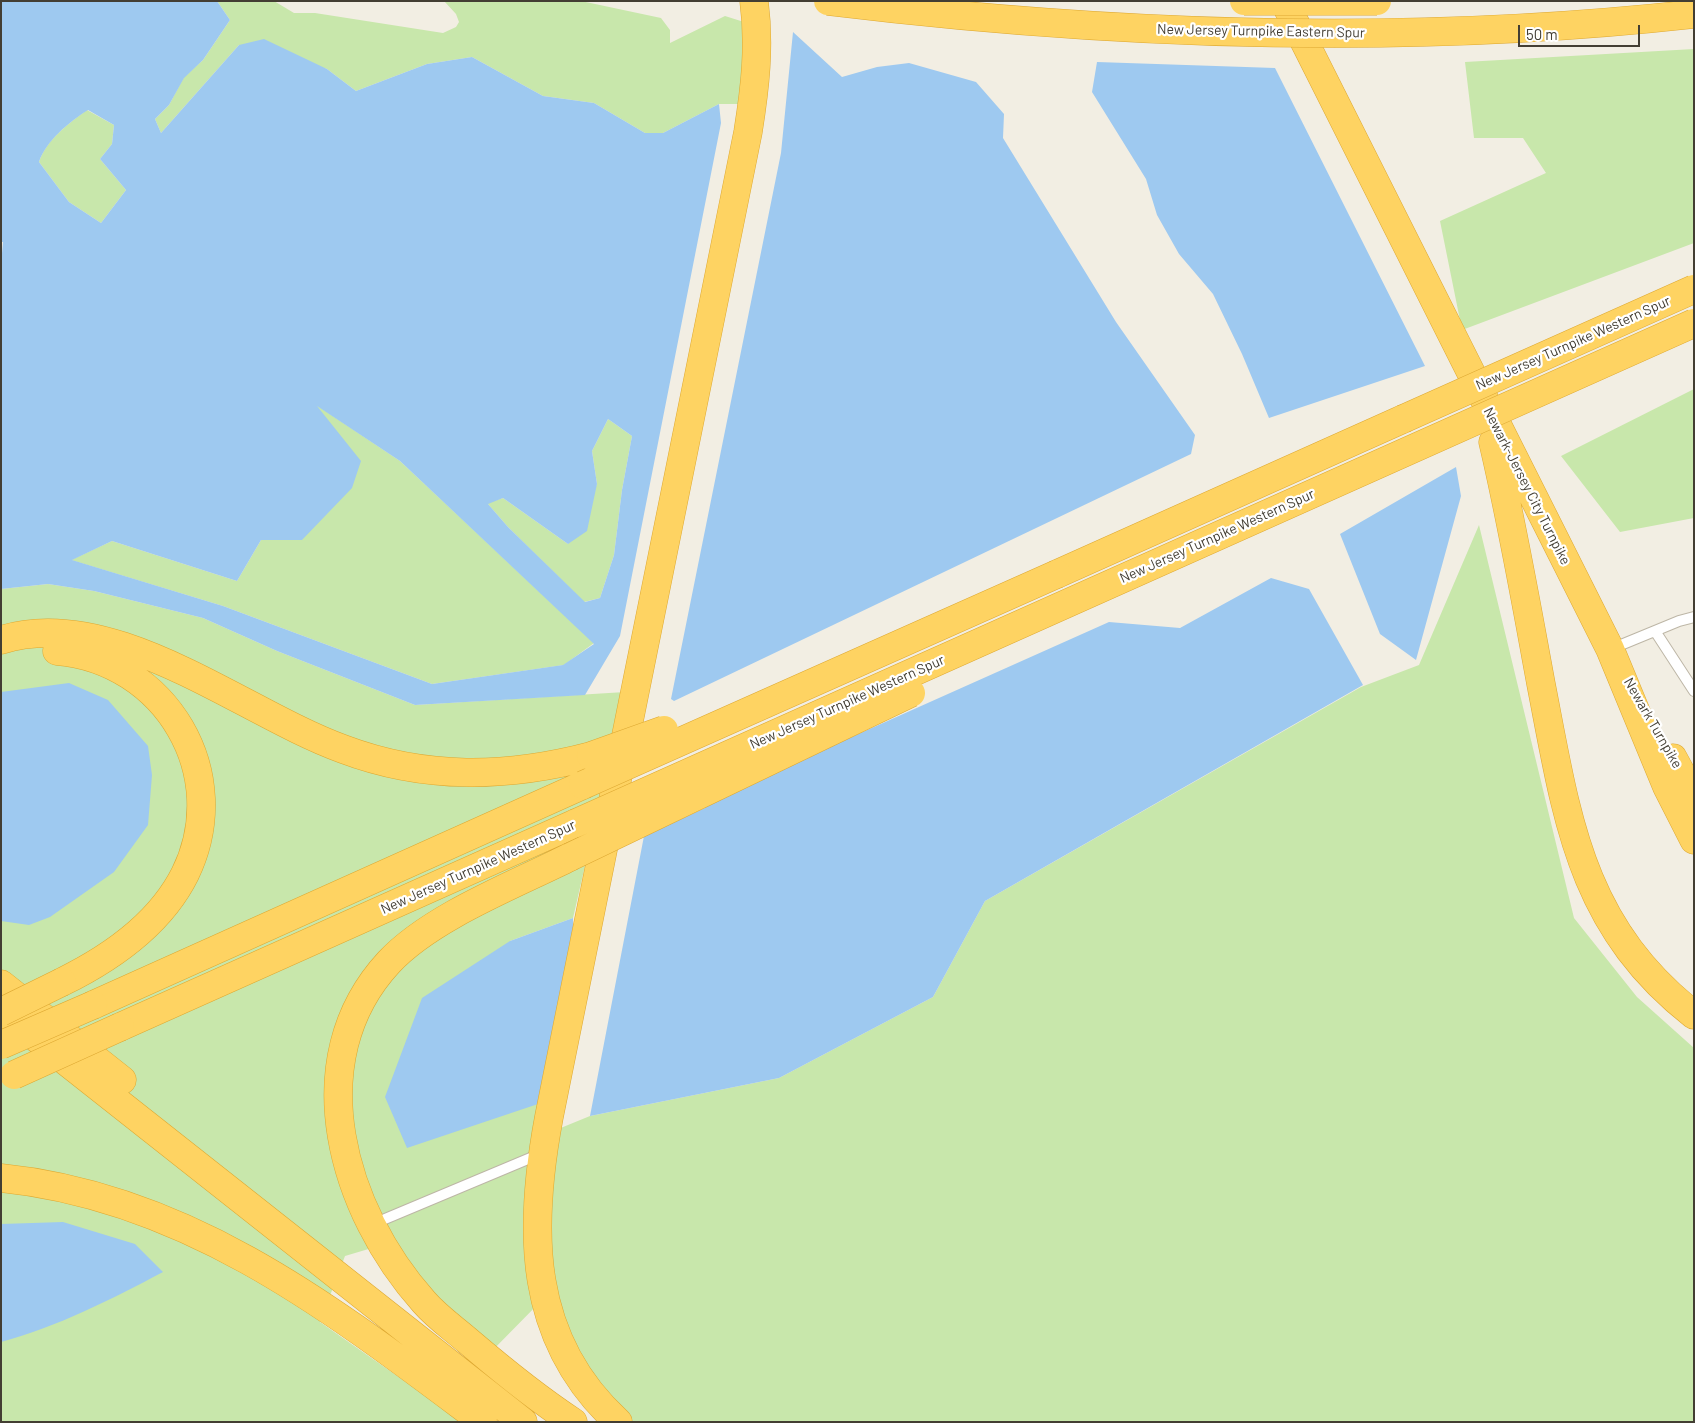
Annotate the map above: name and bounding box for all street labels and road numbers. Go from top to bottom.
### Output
street label: New Jersey Turnpike Eastern Spur [1157,21,1365,41]
street label: New Jersey Turnpike Western Spur [1473,292,1673,394]
street label: Newark-Jersey City Turnpike [1480,404,1574,568]
street label: New Jersey Turnpike Western Spur [1117,485,1317,587]
street label: New Jersey Turnpike Western Spur [747,651,947,753]
street label: Newark Turnpike [1620,675,1686,771]
street label: New Jersey Turnpike Western Spur [378,816,578,918]

